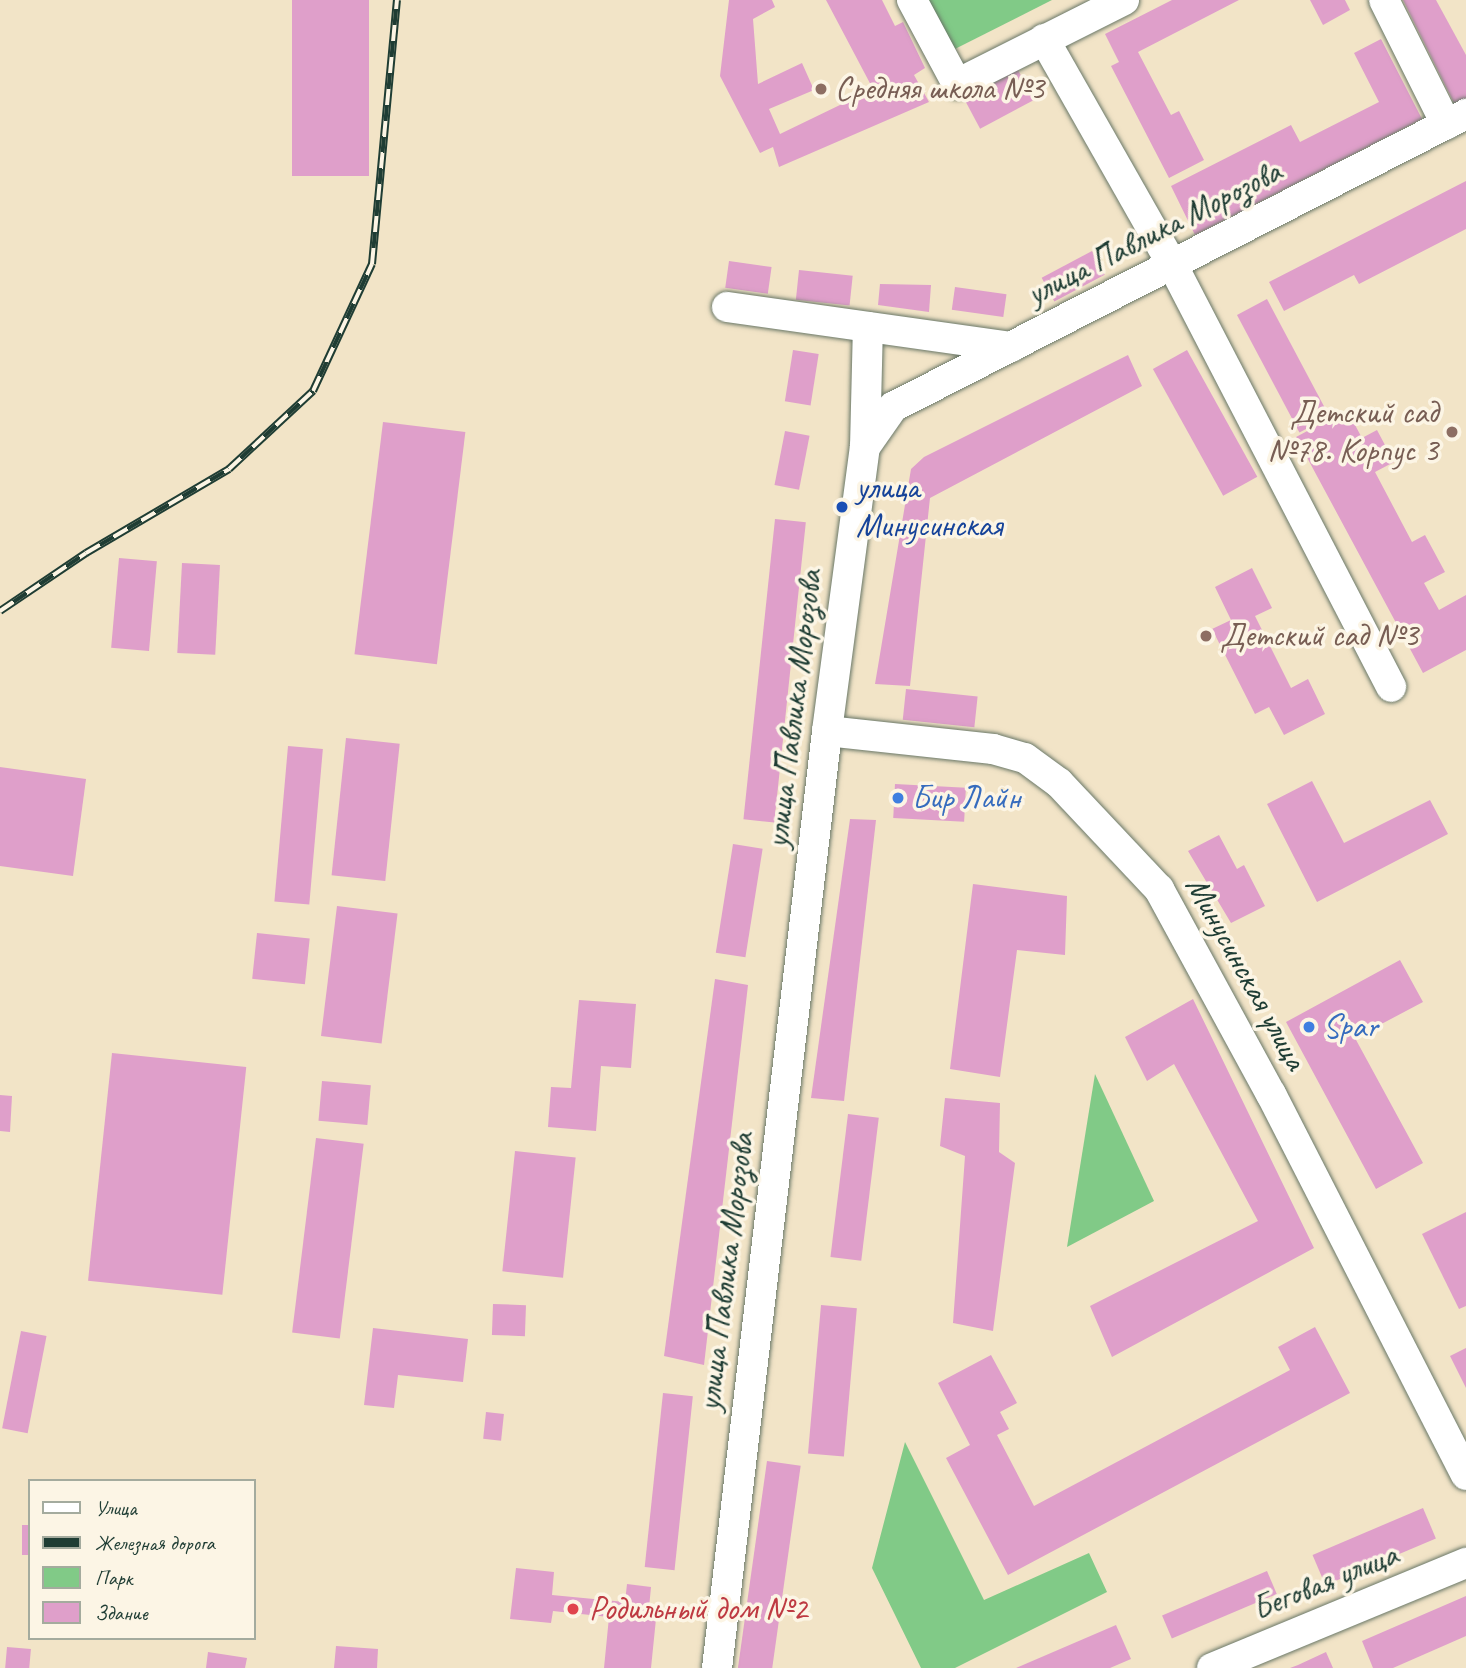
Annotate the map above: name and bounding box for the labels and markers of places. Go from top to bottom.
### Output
place label: Средняя школа №3 [835,69,1044,109]
marker: Средняя школа №3 [813,81,829,97]
place label: Детский сад №78. Корпус 3 [1268,393,1438,471]
marker: Детский сад №78. Корпус 3 [1444,424,1460,440]
place label: улица Минусинская [856,468,1002,546]
marker: улица Минусинская [834,499,850,515]
place label: Детский сад №3 [1220,616,1418,656]
marker: Детский сад №3 [1198,628,1214,644]
place label: Бир Лайн [912,778,1023,818]
marker: Бир Лайн [890,790,906,806]
place label: Spar [1323,1007,1378,1047]
marker: Spar [1301,1019,1317,1035]
place label: Родильный дом №2 [589,1589,807,1629]
marker: Родильный дом №2 [563,1599,583,1619]

